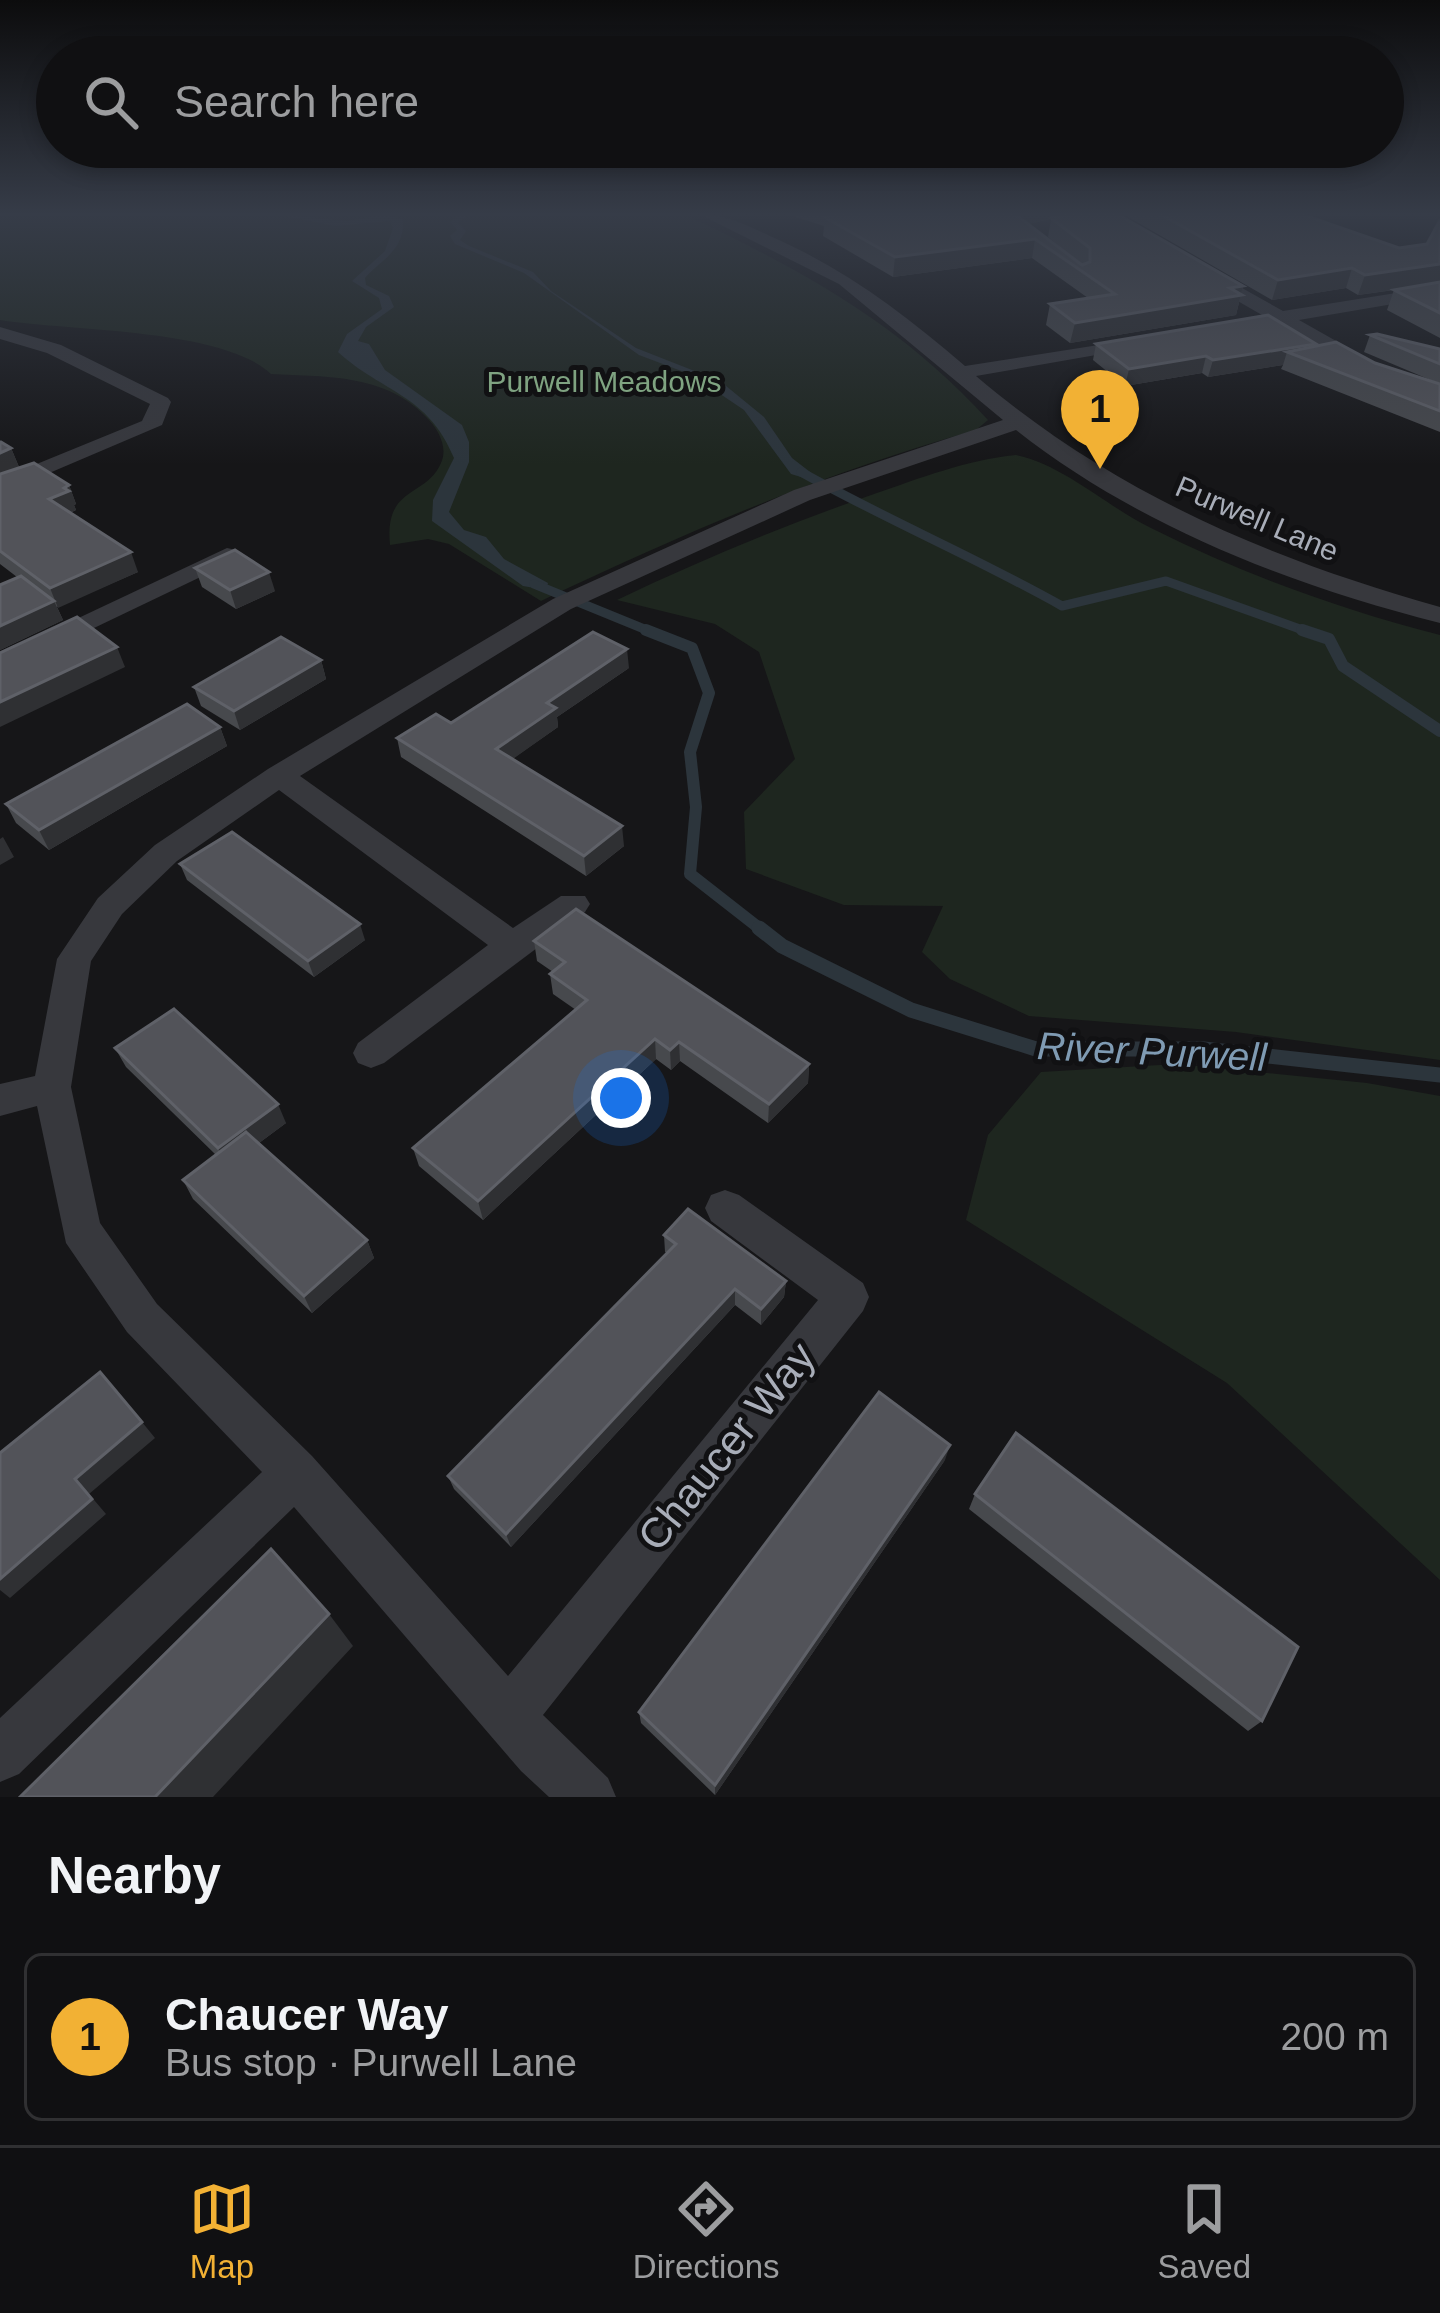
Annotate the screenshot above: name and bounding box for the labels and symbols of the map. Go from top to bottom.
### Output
park label: Purwell Meadows [486,365,722,398]
pin: 1 [1061,370,1139,469]
street label: Purwell Lane [1171,469,1343,568]
water label: River Purwell [1036,1024,1269,1079]
your location [591,1068,651,1128]
street label: Chaucer Way [629,1333,824,1559]

